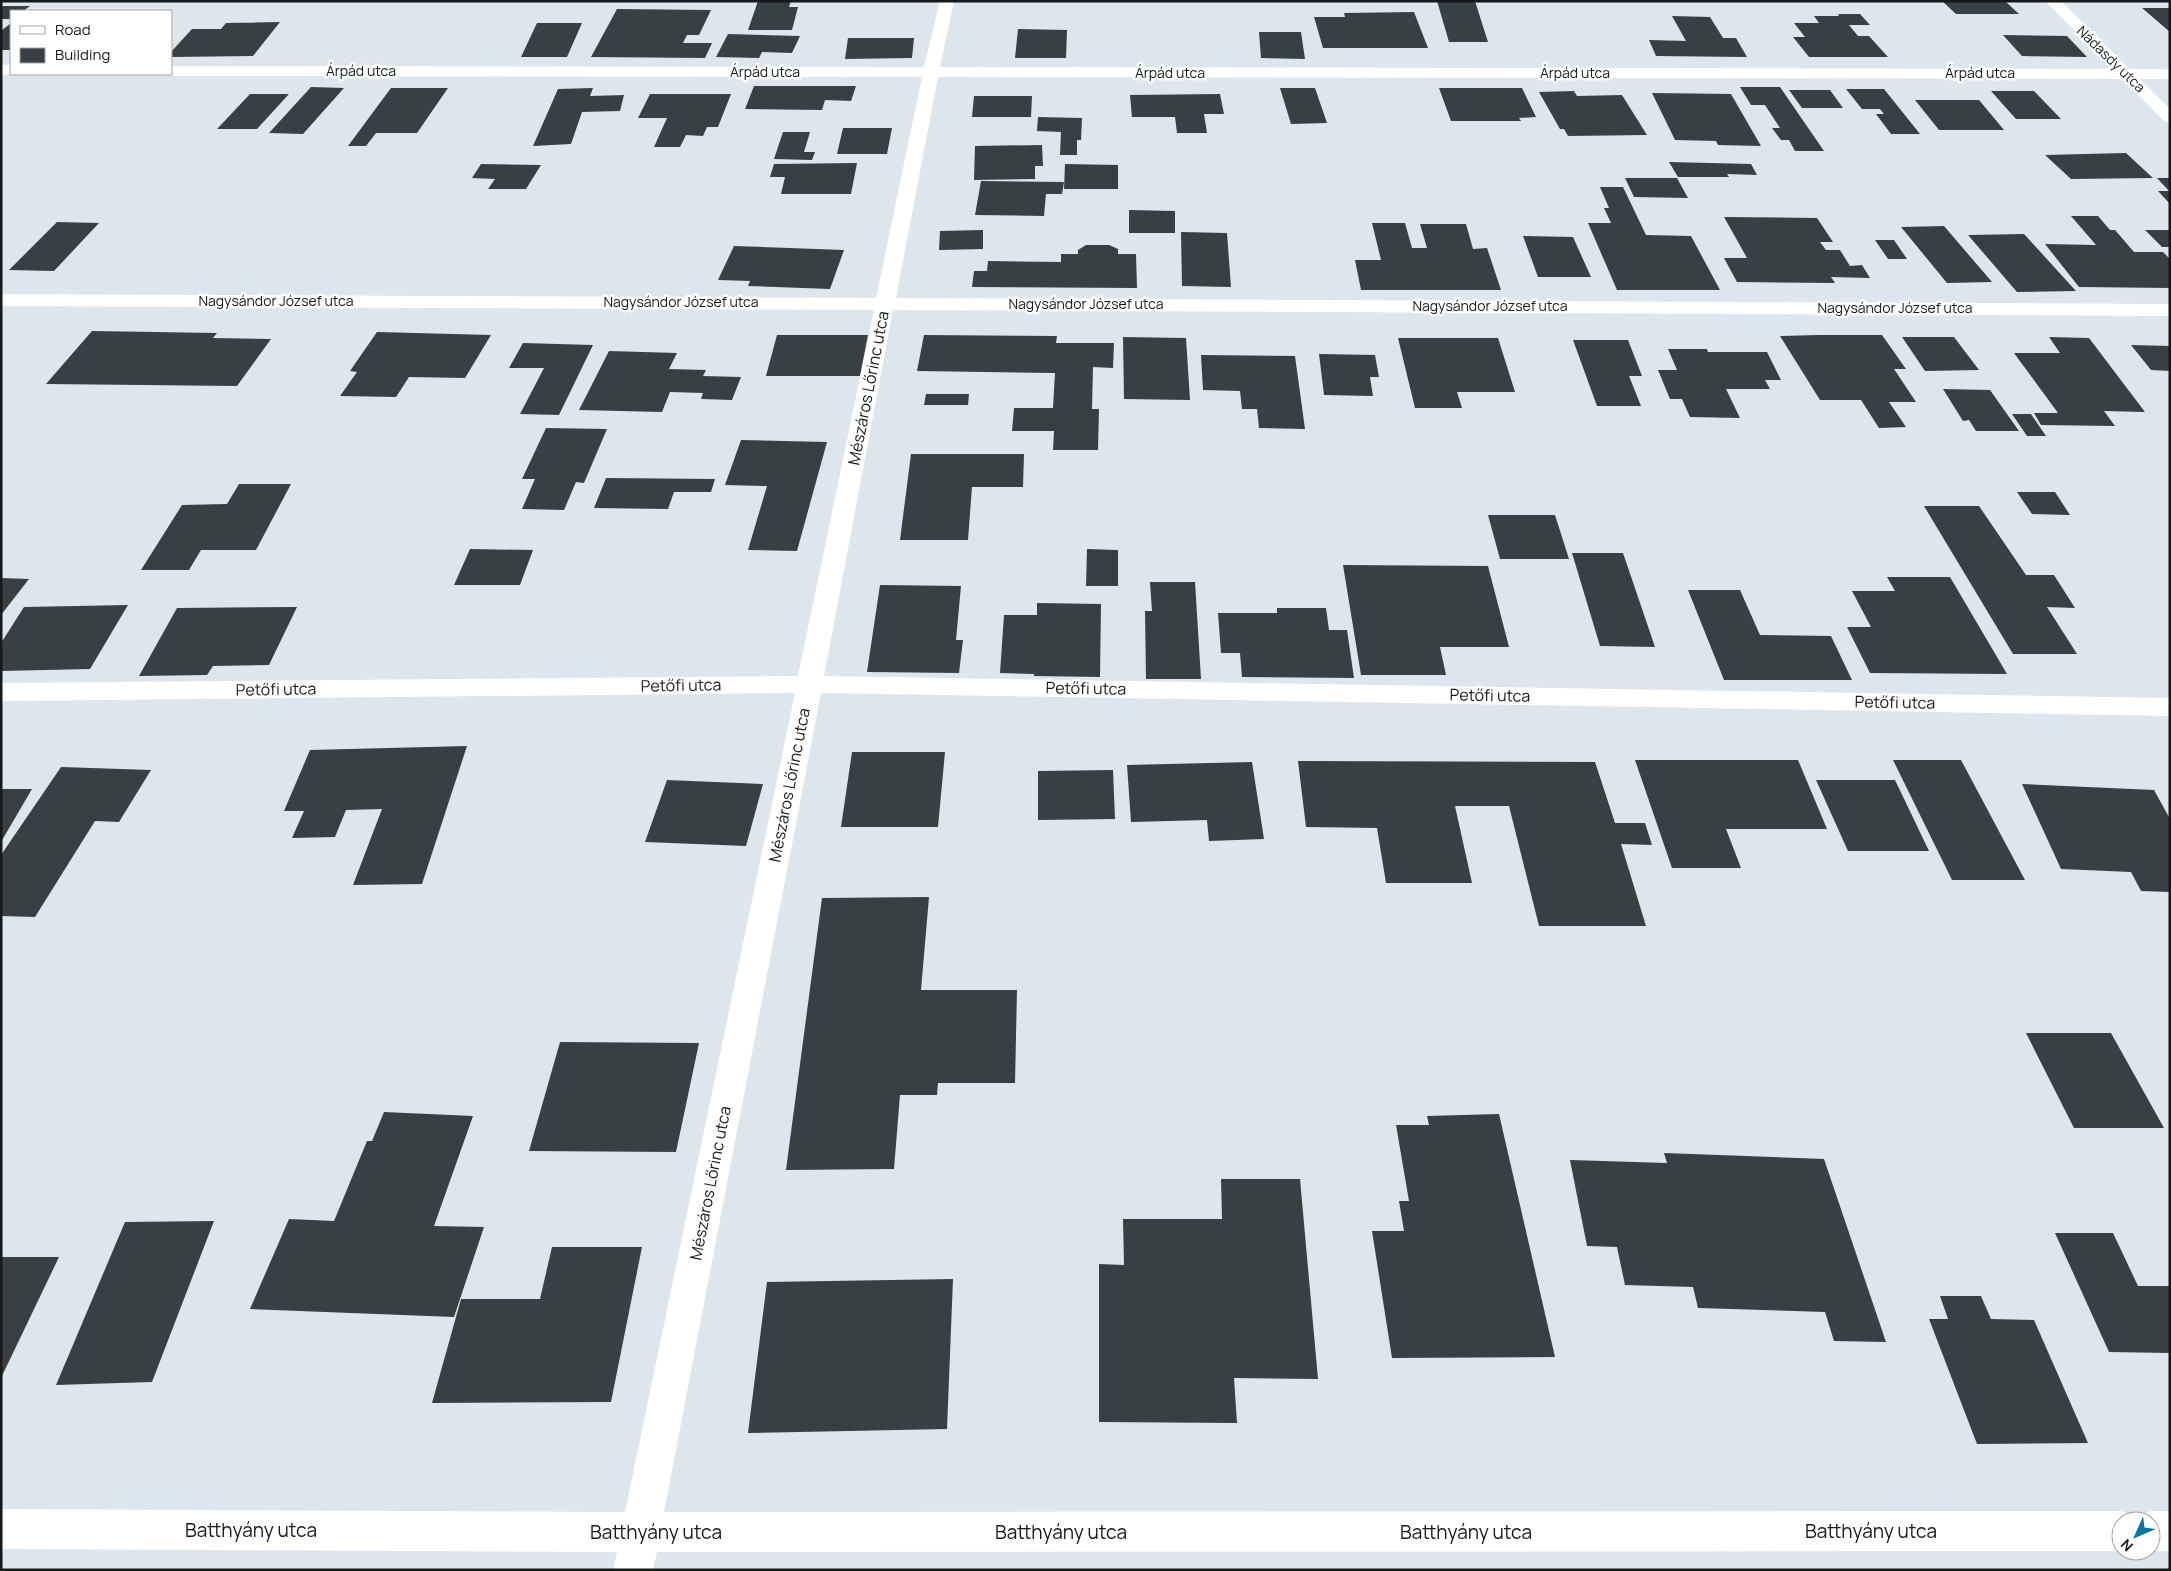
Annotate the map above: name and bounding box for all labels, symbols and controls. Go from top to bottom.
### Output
legend [10,10,172,75]
text: Road [55,19,91,40]
street label: Nádasdy utca [2073,21,2150,96]
text: Building [55,44,110,65]
street label: Árpád utca [326,61,396,80]
street label: Árpád utca [730,62,800,81]
street label: Árpád utca [1135,63,1205,82]
street label: Árpád utca [1540,63,1610,82]
street label: Árpád utca [1945,63,2015,82]
street label: Nagysándor József utca [198,291,354,310]
street label: Nagysándor József utca [603,292,759,311]
street label: Nagysándor József utca [1008,294,1164,313]
street label: Nagysándor József utca [1412,296,1568,315]
street label: Nagysándor József utca [1817,298,1973,317]
street label: Mészáros Lőrinc utca [842,309,894,467]
street label: Petőfi utca [640,673,722,697]
street label: Petőfi utca [1045,676,1127,700]
street label: Petőfi utca [235,677,317,701]
street label: Petőfi utca [1449,683,1531,707]
street label: Petőfi utca [1854,690,1936,714]
street label: Mészáros Lőrinc utca [763,706,815,864]
street label: Mészáros Lőrinc utca [684,1104,736,1262]
north arrow [2111,1511,2161,1561]
street label: Batthyány utca [185,1517,317,1543]
street label: Batthyány utca [1805,1518,1937,1544]
street label: Batthyány utca [590,1519,722,1545]
street label: Batthyány utca [995,1519,1127,1545]
street label: Batthyány utca [1400,1519,1532,1545]
text: N [2116,1535,2137,1556]

